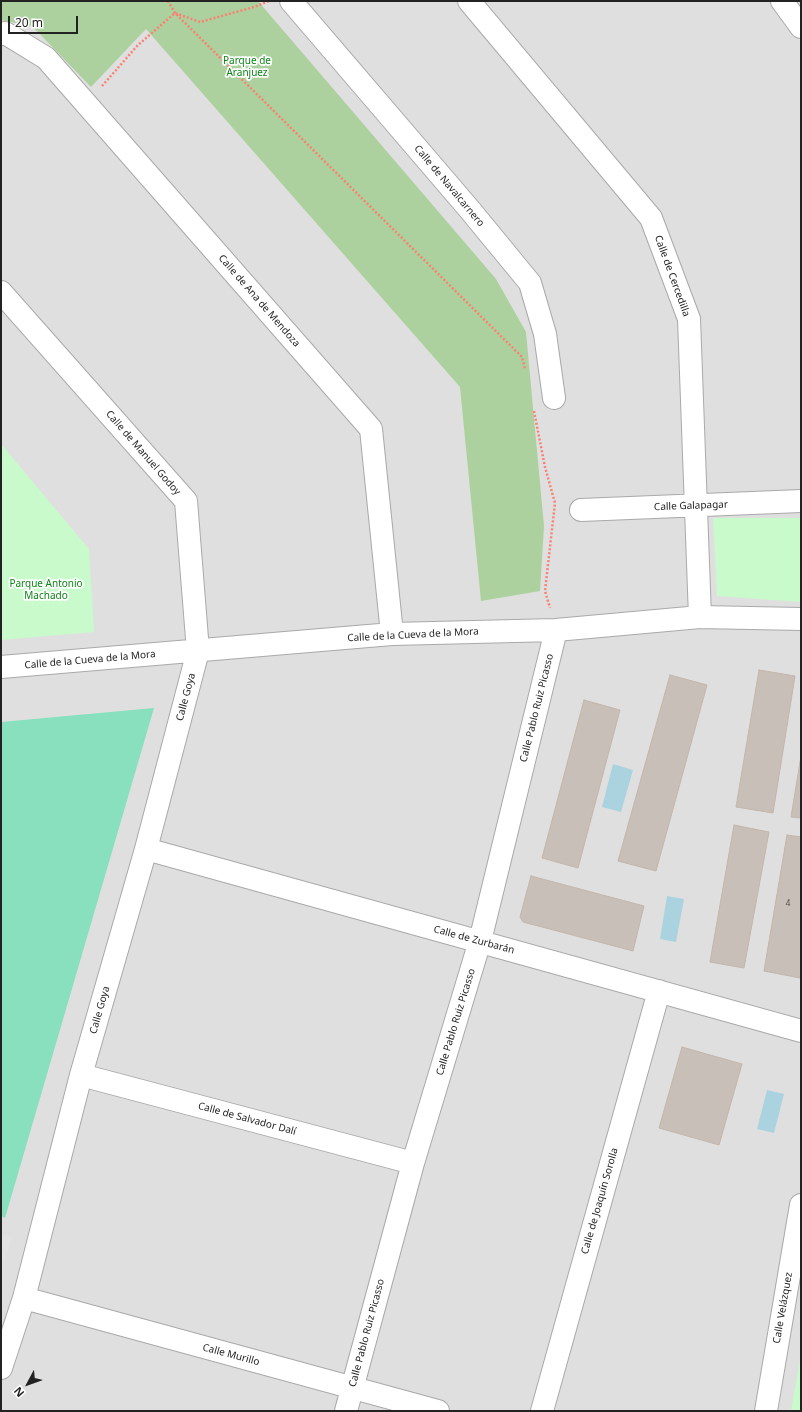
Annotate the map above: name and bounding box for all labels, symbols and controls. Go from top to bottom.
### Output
scale bar [10,8,80,34]
text: 20 m [15,14,43,31]
park label: Parque de Aranjuez [223,55,271,78]
street label: Calle de Navalcarnero [411,143,487,229]
street label: Calle de Cercedilla [652,234,692,318]
street label: Calle de Ana de Mendoza [216,252,302,350]
street label: Calle de Manuel Godoy [103,408,183,498]
street label: Calle Galapagar [654,499,728,513]
park label: Parque Antonio Machado [9,578,83,602]
street label: Calle de la Cueva de la Mora [347,626,479,644]
street label: Calle de la Cueva de la Mora [24,648,156,672]
street label: Calle Pablo Ruiz Picasso [518,653,556,763]
street label: Calle Goya [174,672,198,722]
house number: 4 [786,899,790,909]
street label: Calle de Zurbarán [432,923,516,957]
street label: Calle Pablo Ruiz Picasso [434,967,478,1077]
street label: Calle Goya [87,985,113,1035]
street label: Calle de Salvador Dalí [197,1100,297,1138]
street label: Calle de Joaquín Sorolla [579,1146,621,1256]
street label: Calle Velázquez [771,1271,795,1345]
street label: Calle Pablo Ruiz Picasso [347,1278,387,1388]
street label: Calle Murillo [201,1342,261,1368]
north arrow [8,1364,48,1404]
text: N [10,1384,27,1401]

